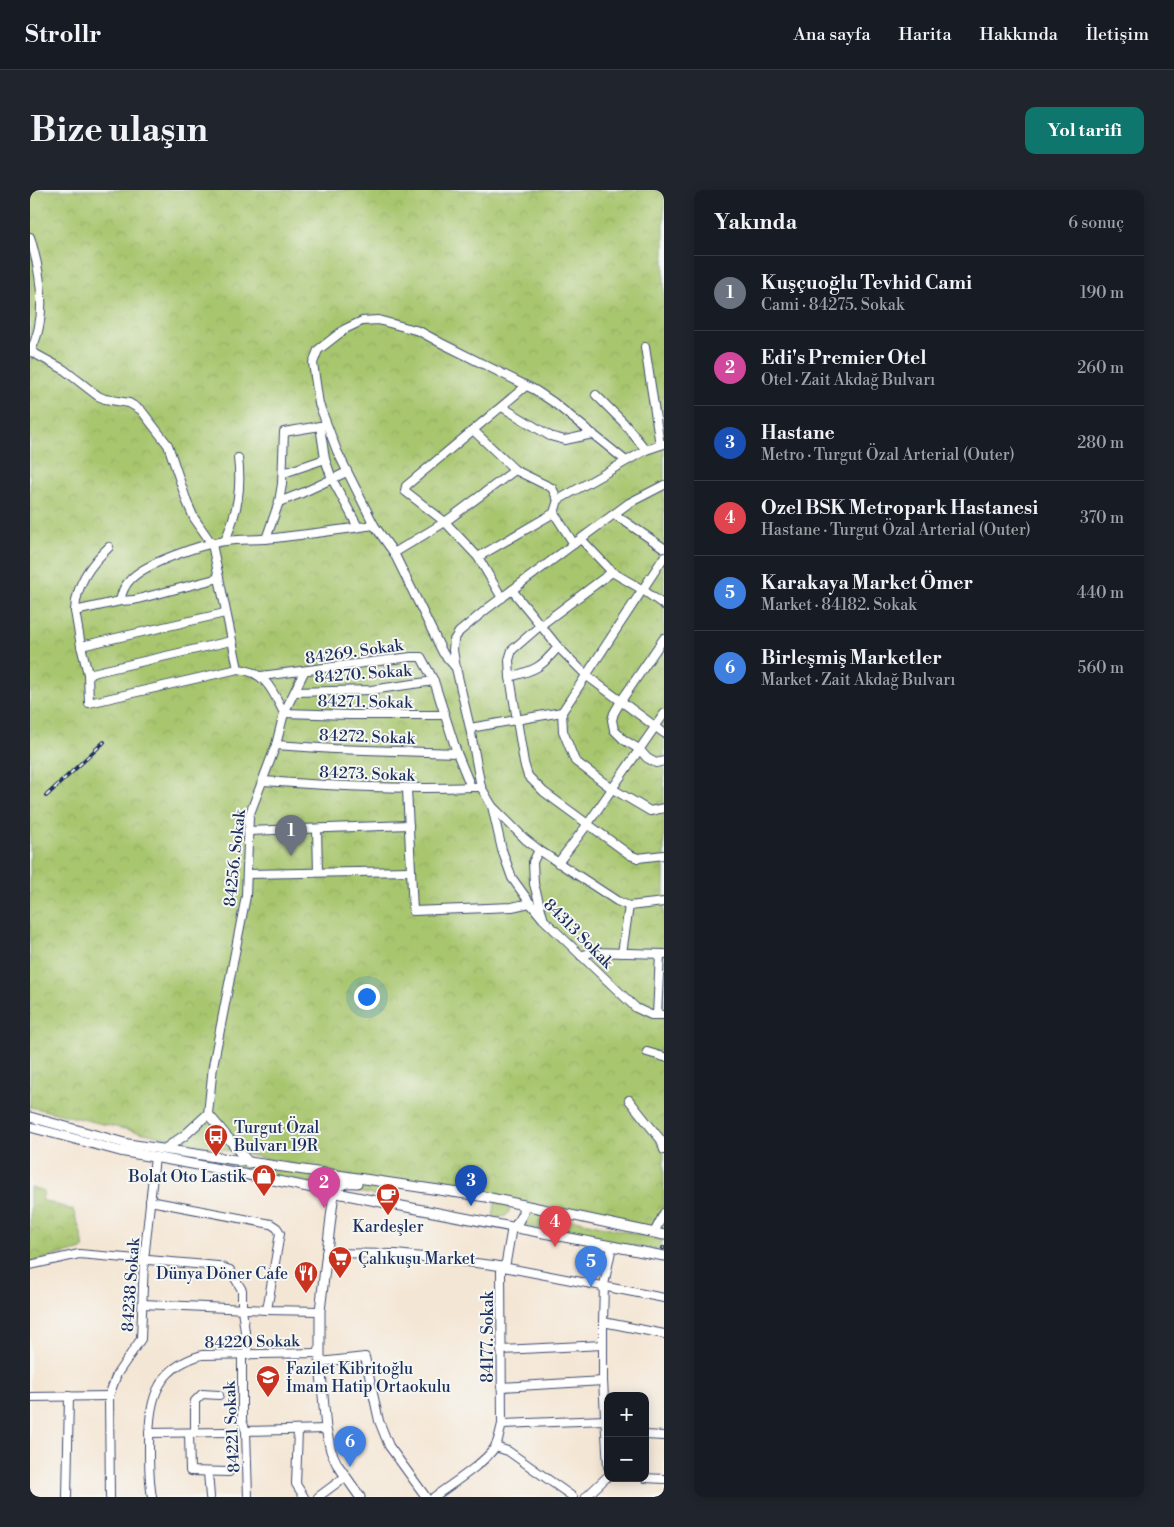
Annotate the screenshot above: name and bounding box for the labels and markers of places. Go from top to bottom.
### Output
pin: 1 [275,815,307,856]
place label: Turgut Özal Bulvarı 19R [233,1116,319,1156]
bus stop icon: Turgut Özal Bulvarı 19R [203,1123,229,1157]
shop icon: Bolat Oto Lastik [251,1163,277,1197]
pin: 3 [455,1165,487,1206]
place label: Bolat Oto Lastik [128,1167,248,1187]
pin: 2 [308,1167,340,1208]
cafe icon: Kardeşler [375,1182,401,1216]
pin: 4 [539,1206,571,1247]
place label: Kardeşler [352,1217,424,1237]
supermarket icon: Çalıkuşu Market [327,1245,353,1279]
pin: 5 [575,1246,607,1287]
place label: Çalıkuşu Market [358,1249,476,1269]
restaurant icon: Dünya Döner Cafe [293,1260,319,1294]
place label: Dünya Döner Cafe [156,1264,288,1284]
place label: Fazilet Kibritoğlu İmam Hatip Ortaokulu [286,1359,451,1397]
school or university icon: Fazilet Kibritoğlu İmam Hatip Ortaokulu [255,1364,281,1398]
pin: 6 [334,1426,366,1467]

